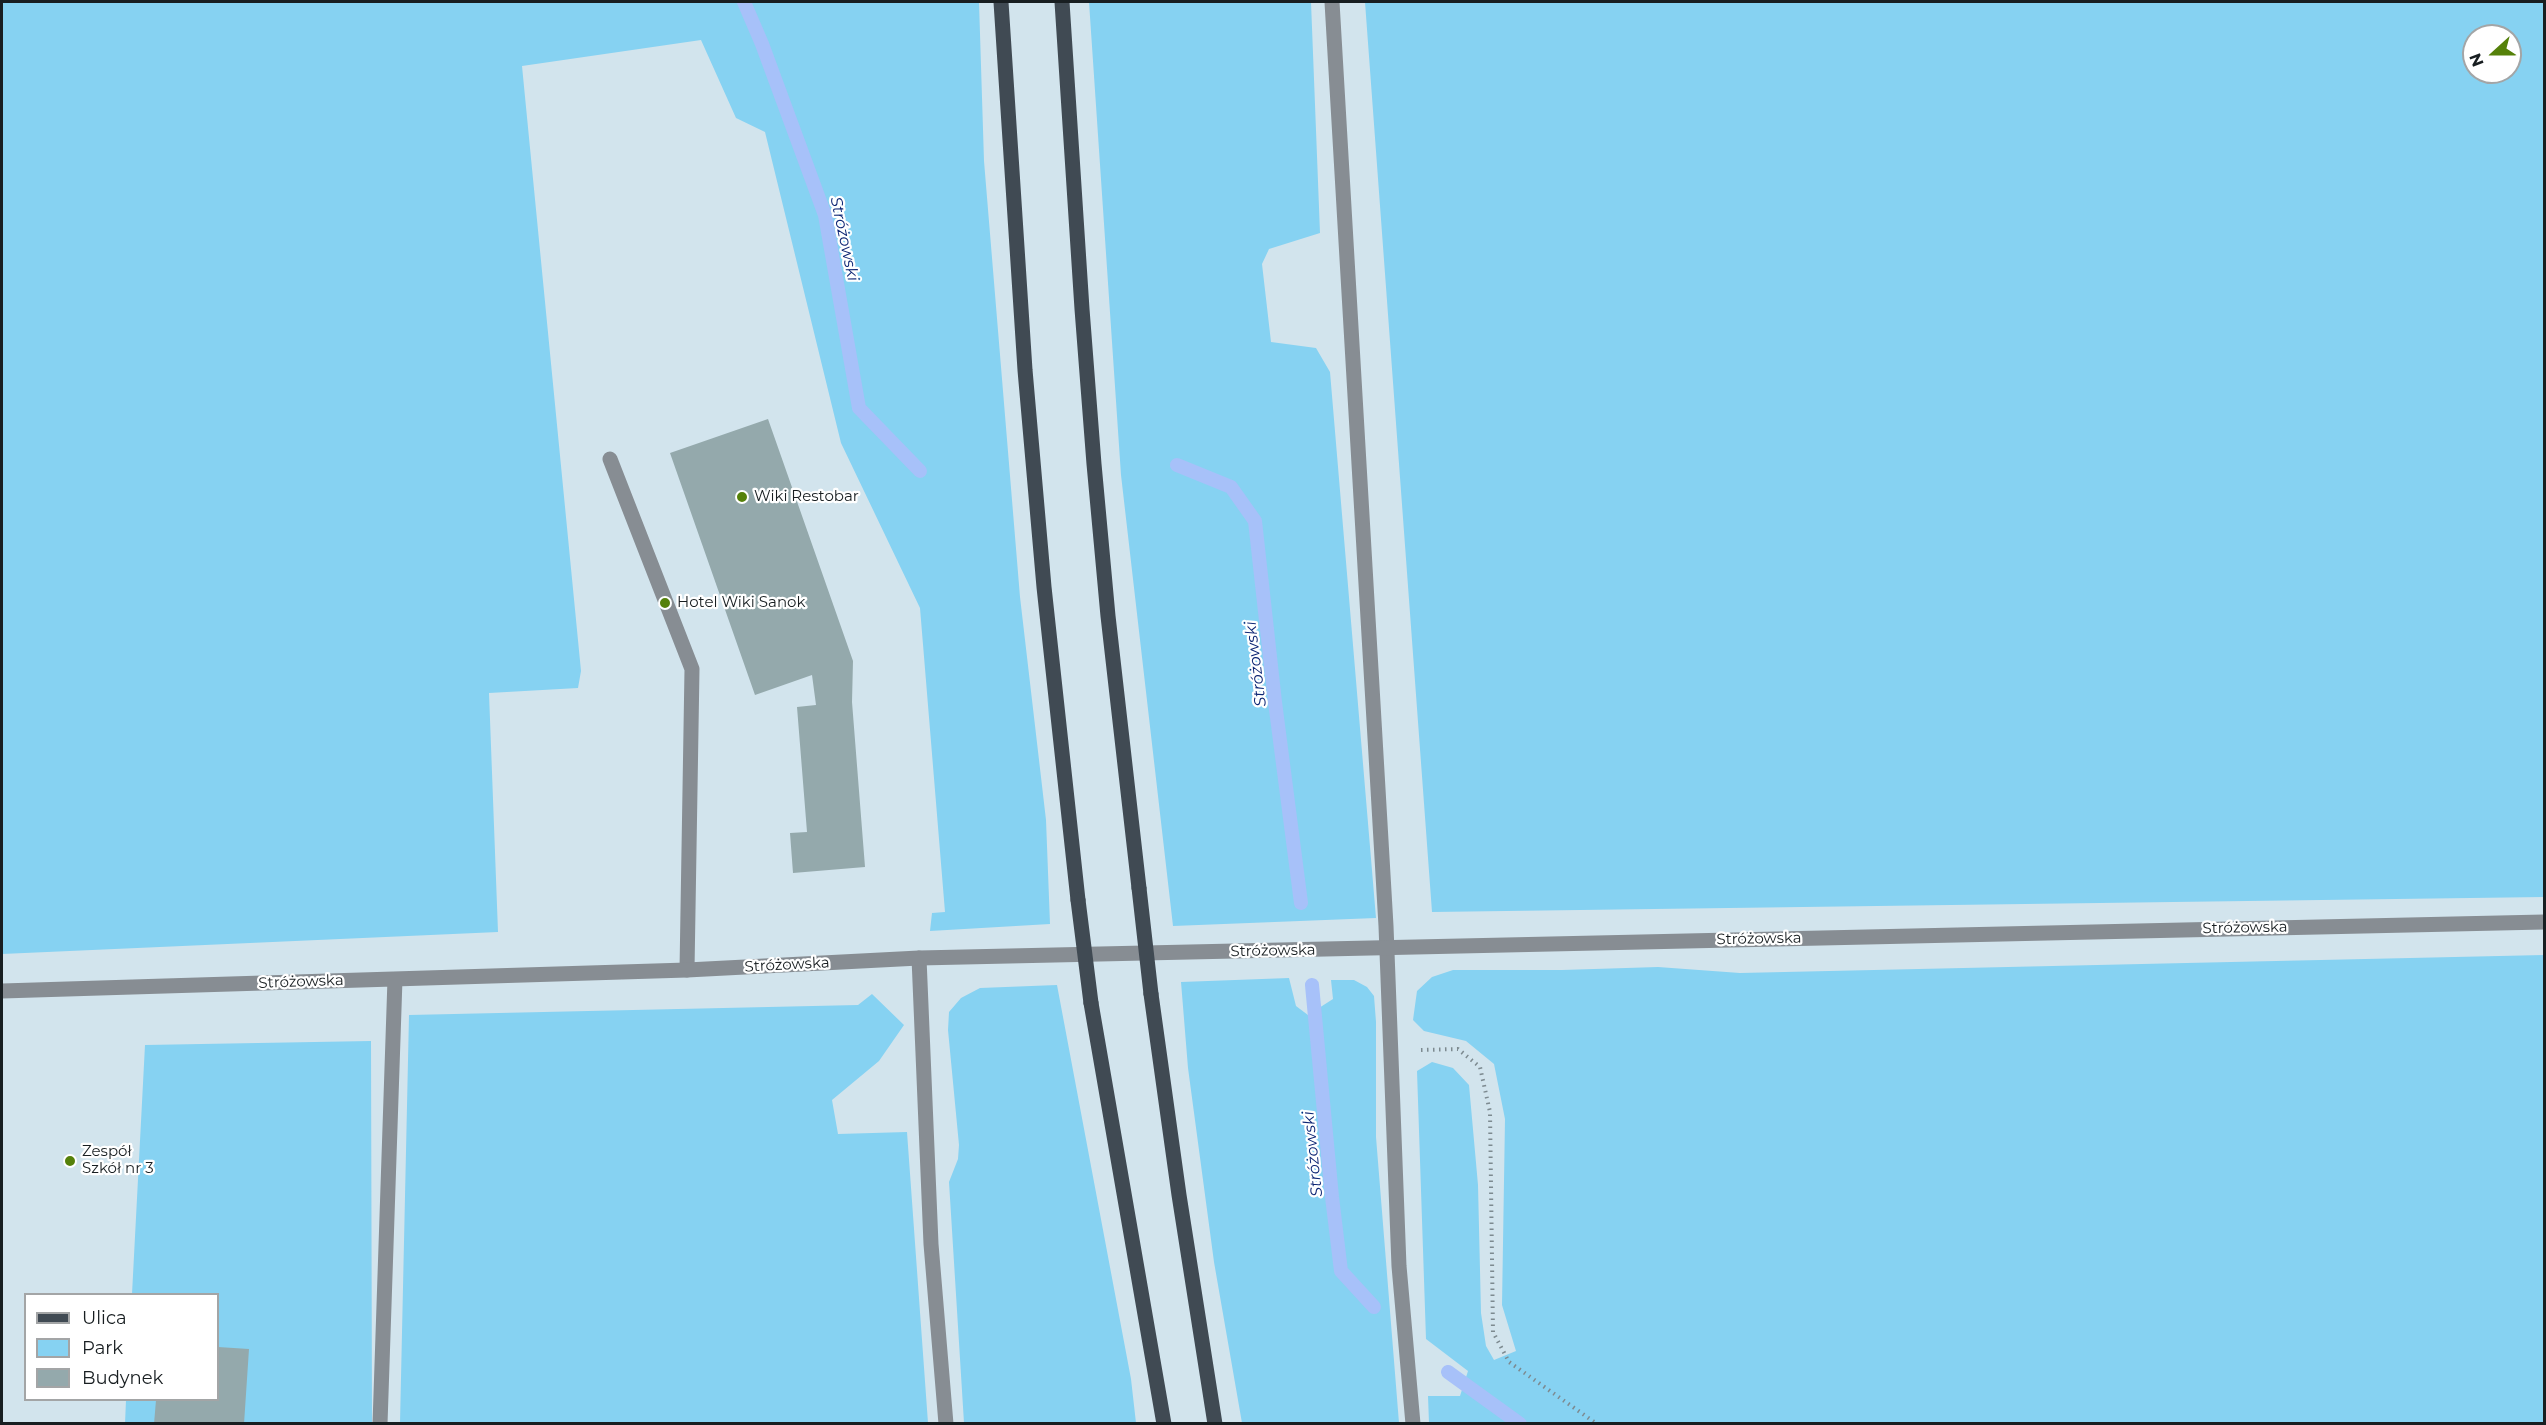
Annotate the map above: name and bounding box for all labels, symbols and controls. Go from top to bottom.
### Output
north arrow [2462,24,2522,84]
text: N [2465,50,2488,69]
water label: Stróżowski [826,195,862,283]
place label: Wiki Restobar [754,488,859,506]
marker: Wiki Restobar [735,490,749,504]
place label: Hotel Wiki Sanok [677,594,805,612]
marker: Hotel Wiki Sanok [658,596,672,610]
water label: Stróżowski [1241,620,1271,708]
street label: Stróżowska [2202,918,2288,938]
street label: Stróżowska [1716,929,1802,949]
street label: Stróżowska [1230,941,1316,961]
street label: Stróżowska [744,954,830,976]
street label: Stróżowska [258,972,344,992]
water label: Stróżowski [1299,1110,1327,1198]
place label: Zespół Szkół nr 3 [82,1143,154,1178]
marker: Zespół Szkół nr 3 [63,1154,77,1168]
legend [24,1293,219,1401]
text: Ulica [82,1307,127,1329]
text: Park [82,1337,123,1359]
text: Budynek [82,1367,163,1389]

